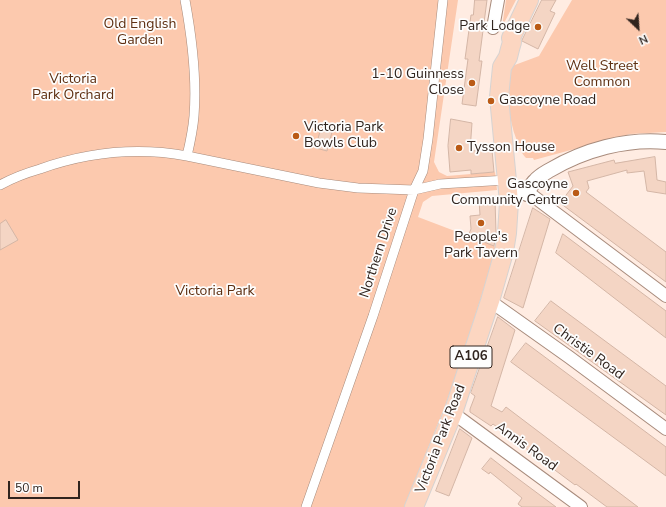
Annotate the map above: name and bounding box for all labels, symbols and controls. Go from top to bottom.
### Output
north arrow [618,8,658,48]
park label: Old English Garden [104,17,176,50]
place label: Park Lodge [459,19,530,35]
marker: Park Lodge [533,22,543,32]
text: N [636,31,650,48]
park label: Well Street Common [566,59,638,92]
place label: 1-10 Guinness Close [371,67,464,100]
park label: Victoria Park Orchard [32,72,114,104]
marker: 1-10 Guinness Close [467,78,477,88]
place label: Gascoyne Road [499,93,596,109]
marker: Gascoyne Road [486,96,496,106]
place label: Victoria Park Bowls Club [304,120,383,152]
marker: Victoria Park Bowls Club [291,131,301,141]
place label: Tysson House [467,140,555,156]
marker: Tysson House [454,143,464,153]
place label: Gascoyne Community Centre [451,177,568,210]
marker: Gascoyne Community Centre [571,188,581,198]
street label: Northern Drive [357,206,401,300]
marker: People's Park Tavern [476,218,486,228]
place label: People's Park Tavern [444,230,518,262]
park label: Victoria Park [175,284,255,300]
street label: Christie Road [549,320,627,384]
road number: A106 [450,346,492,368]
street label: Victoria Park Road [412,382,470,496]
street label: Annis Road [492,419,560,475]
scale bar [10,473,82,499]
text: 50 m [15,480,43,496]

